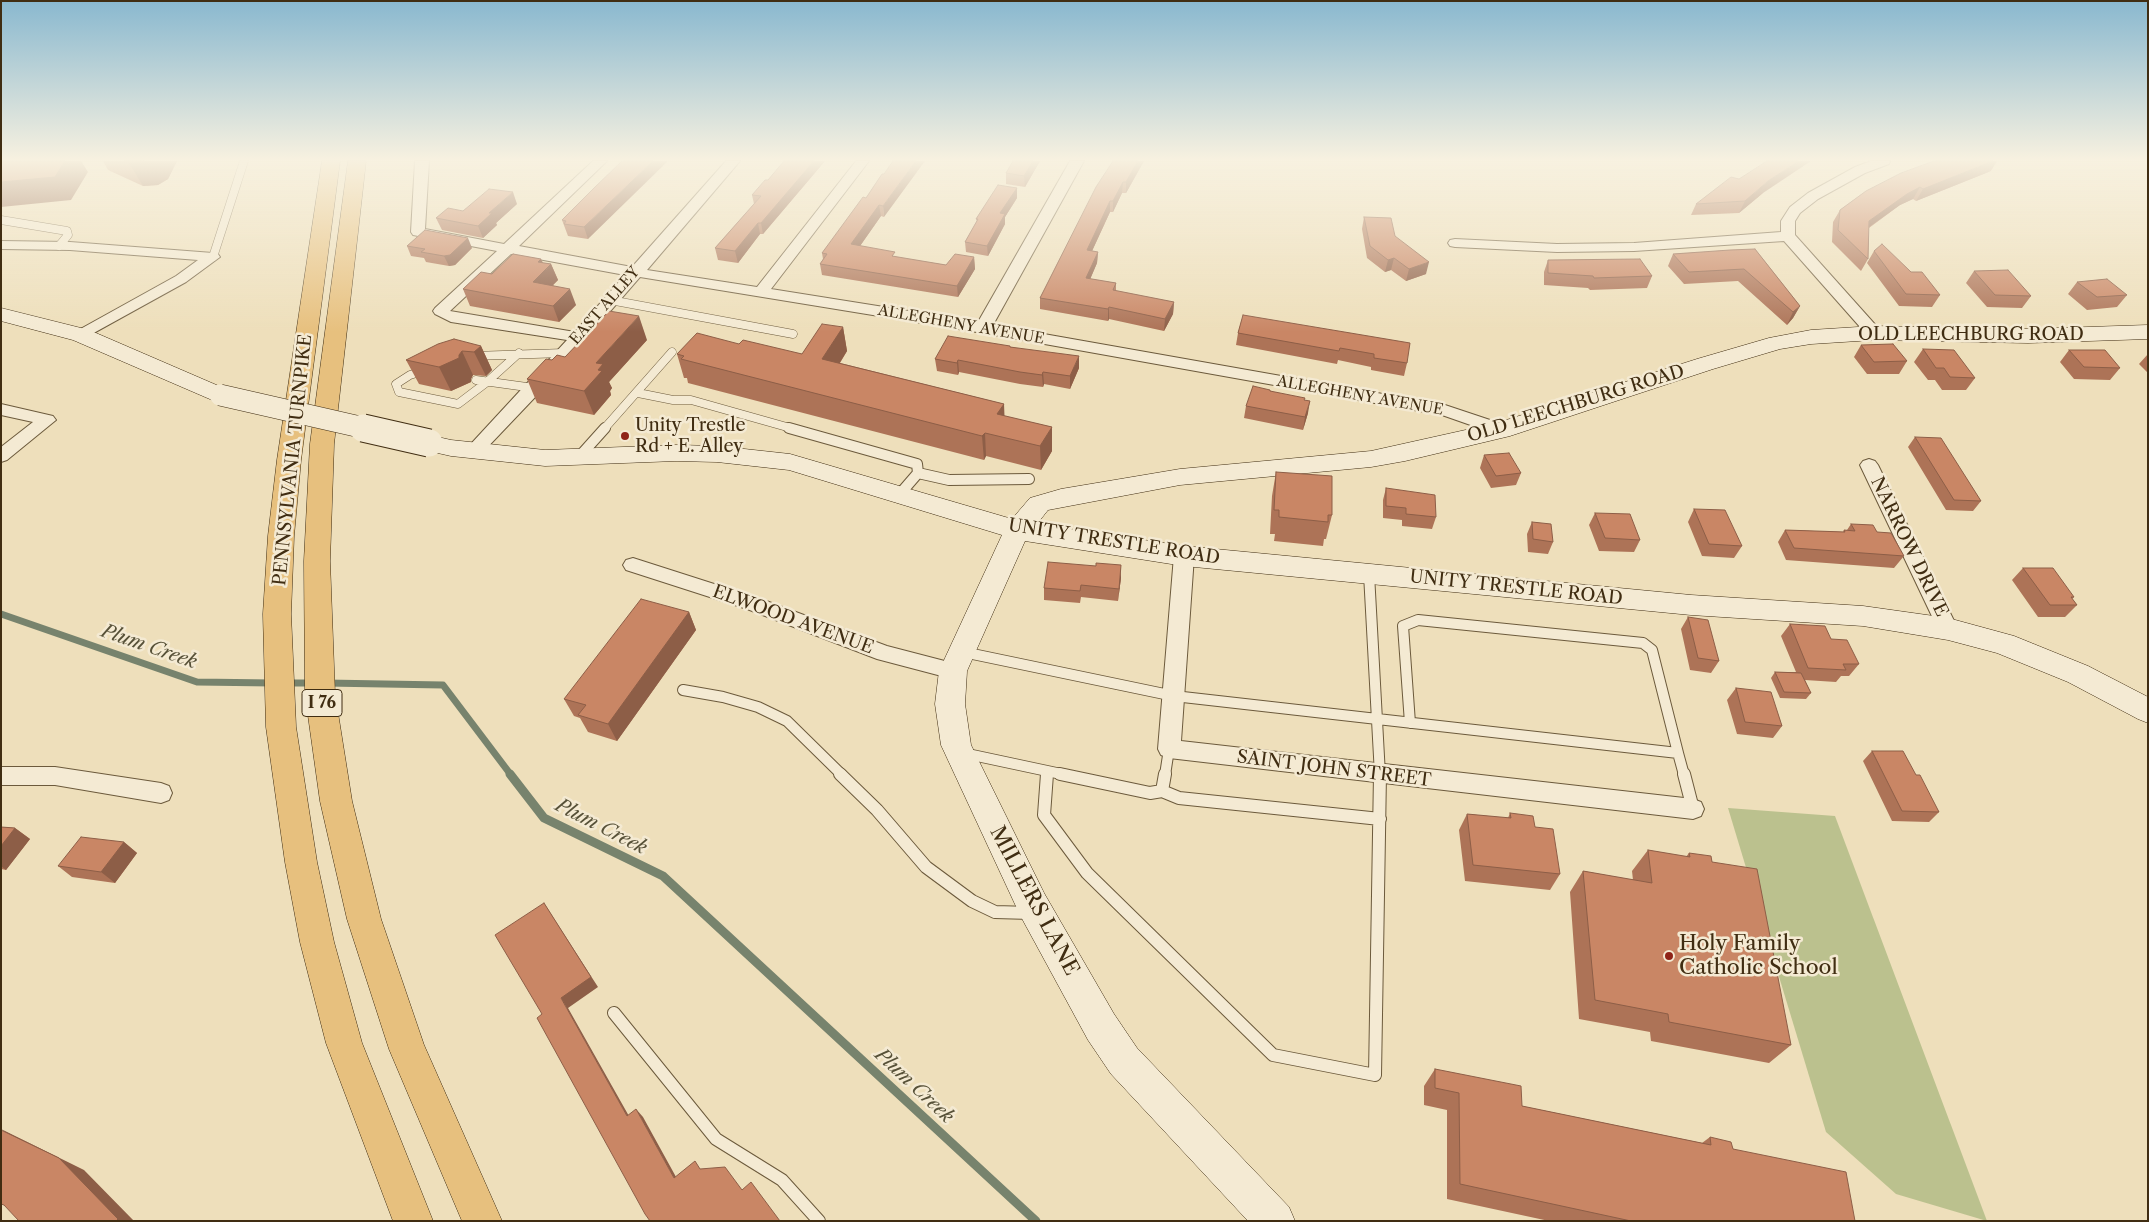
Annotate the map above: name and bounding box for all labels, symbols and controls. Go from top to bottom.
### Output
street label: EAST ALLEY [566,263,644,349]
street label: ALLEGHENY AVENUE [876,301,1046,349]
street label: OLD LEECHBURG ROAD [1858,324,2084,346]
street label: PENNSYLVANIA TURNPIKE [269,333,317,587]
street label: OLD LEECHBURG ROAD [1465,361,1687,447]
street label: ALLEGHENY AVENUE [1275,372,1445,420]
place label: Unity Trestle Rd + E. Alley [635,415,746,458]
marker: Unity Trestle Rd + E. Alley [619,430,631,442]
street label: NARROW DRIVE [1866,474,1952,620]
street label: UNITY TRESTLE ROAD [1007,515,1221,569]
street label: UNITY TRESTLE ROAD [1408,566,1624,610]
street label: ELWOOD AVENUE [710,581,876,659]
water label: Plum Creek [98,620,200,674]
road number: I 76 [302,690,342,716]
street label: SAINT JOHN STREET [1236,746,1432,792]
water label: Plum Creek [552,794,650,860]
street label: MILLERS LANE [984,822,1084,980]
place label: Holy Family Catholic School [1679,931,1838,981]
marker: Holy Family Catholic School [1663,950,1675,962]
water label: Plum Creek [870,1044,958,1128]

